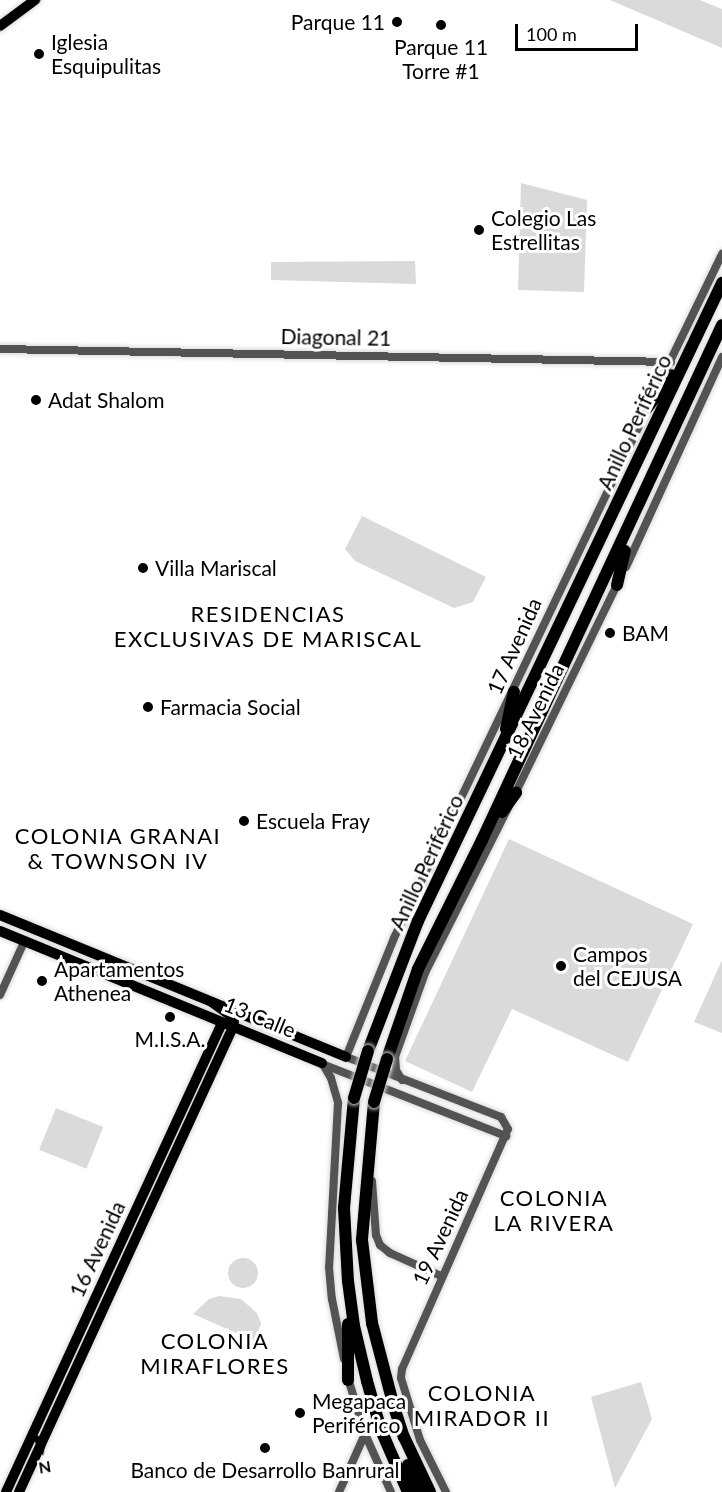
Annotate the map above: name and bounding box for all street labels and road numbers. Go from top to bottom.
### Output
street label: Diagonal 21 [280,323,392,351]
street label: Anillo Periférico [592,350,676,494]
street label: 17 Avenida [481,594,547,698]
street label: 18 Avenida [501,659,569,763]
street label: Anillo Periférico [384,790,468,934]
street label: 13 Calle [220,991,300,1043]
street label: 19 Avenida [407,1185,473,1289]
street label: 16 Avenida [64,1197,130,1301]

